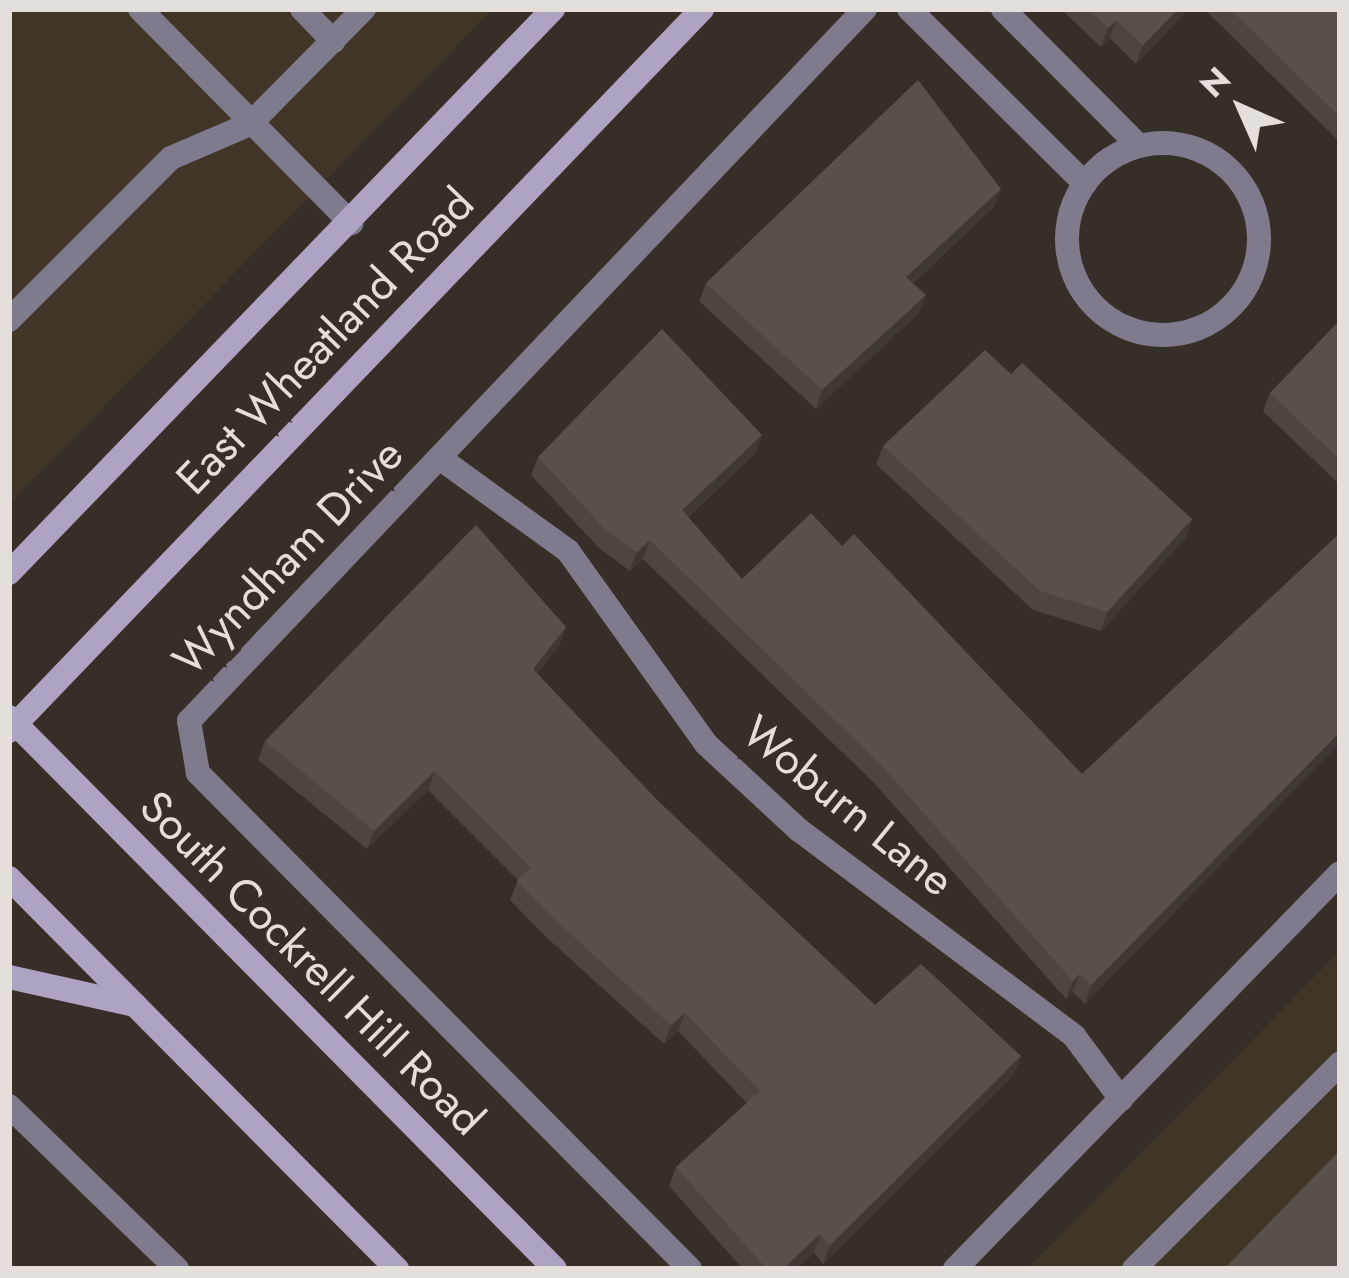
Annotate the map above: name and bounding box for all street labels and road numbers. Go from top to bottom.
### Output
street label: East Wheatland Road [165,177,485,505]
street label: Wyndham Drive [162,428,414,686]
street label: Woburn Lane [732,704,964,908]
street label: South Cockrell Hill Road [129,780,495,1146]

